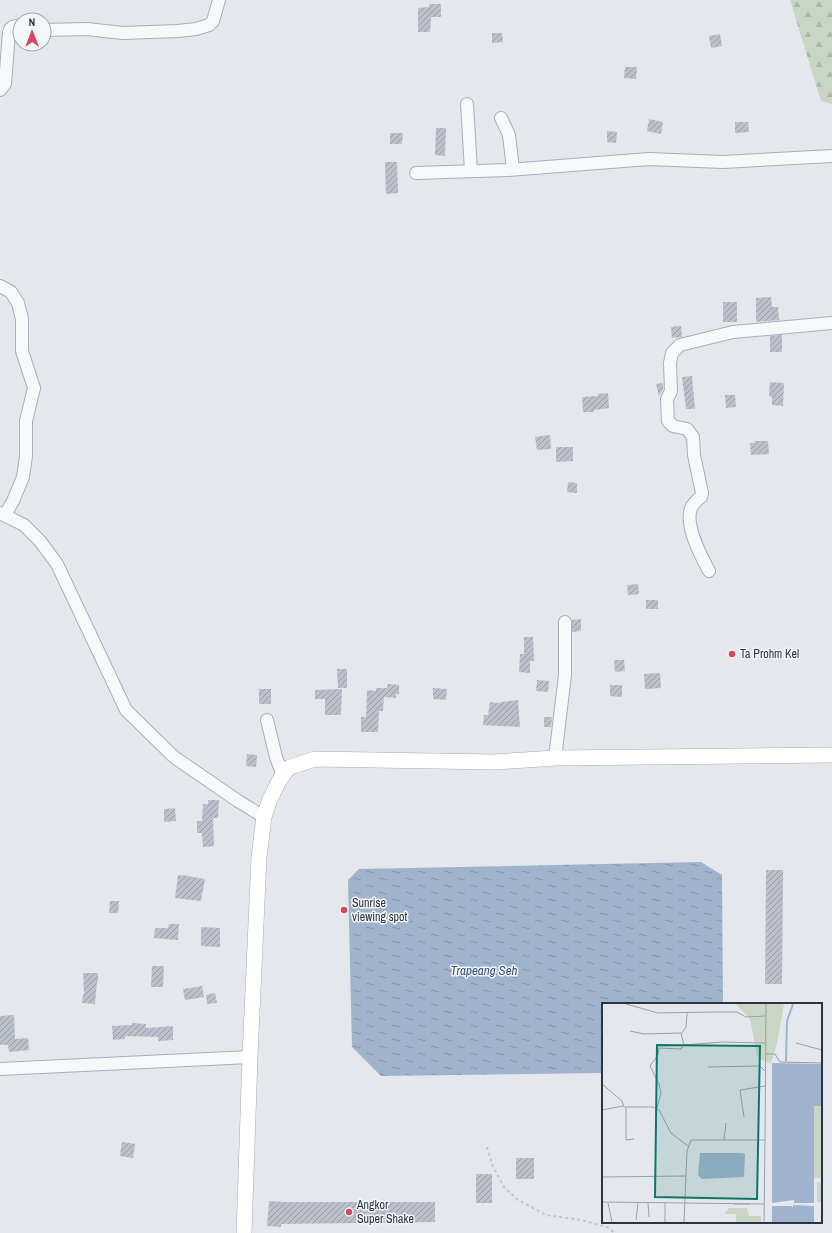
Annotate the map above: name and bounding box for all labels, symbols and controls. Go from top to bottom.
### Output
north arrow [12,12,52,52]
text: N [28,15,35,29]
place label: Ta Prohm Kel [740,646,799,662]
marker: Ta Prohm Kel [727,649,737,659]
place label: Sunrise viewing spot [352,895,408,925]
marker: Sunrise viewing spot [339,905,349,915]
water label: Trapeang Seh [450,962,518,979]
inset map [602,1003,822,1223]
place label: Angkor Super Shake [356,1197,414,1227]
marker: Angkor Super Shake [344,1207,354,1217]

